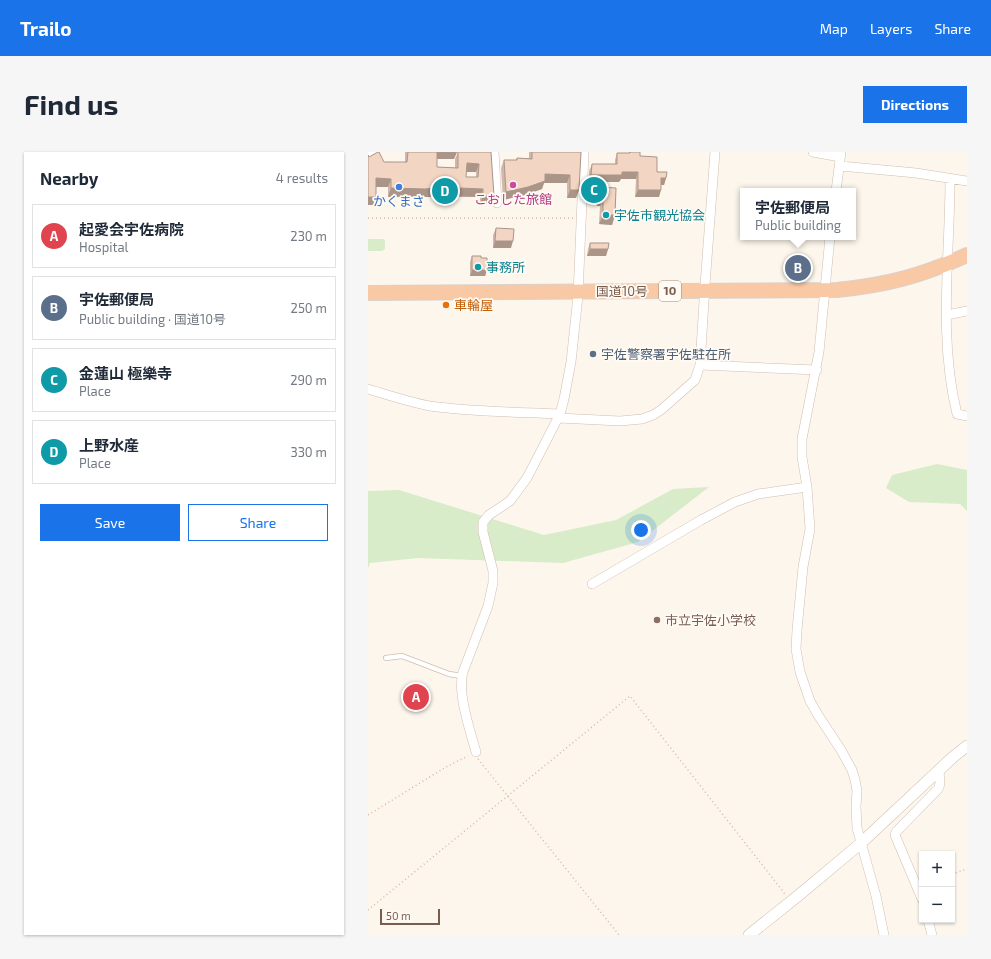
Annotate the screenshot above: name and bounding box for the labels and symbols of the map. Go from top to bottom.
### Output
pin: C [581,175,607,205]
pin: D [432,176,458,206]
marker: こおした旅館 [508,180,518,190]
marker: かくまさ [394,182,404,192]
place label: こおした旅館 [474,191,552,207]
place label: かくまさ [373,193,425,209]
place label: 宇佐市観光協会 [614,207,705,223]
marker: 宇佐市観光協会 [601,210,611,220]
pin: B [785,253,811,283]
place label: 事務所 [486,259,525,275]
marker: 事務所 [473,262,483,272]
road number: 10 [659,281,681,301]
street label: 国道10号 [596,283,648,299]
place label: 車輪屋 [454,297,493,313]
marker: 車輪屋 [441,300,451,310]
place label: 宇佐警察署宇佐駐在所 [601,346,731,362]
marker: 宇佐警察署宇佐駐在所 [588,349,598,359]
your location [631,520,651,540]
place label: 市立宇佐小学校 [665,612,756,628]
marker: 市立宇佐小学校 [652,615,662,625]
pin: A [403,682,429,712]
scale bar [380,907,440,926]

